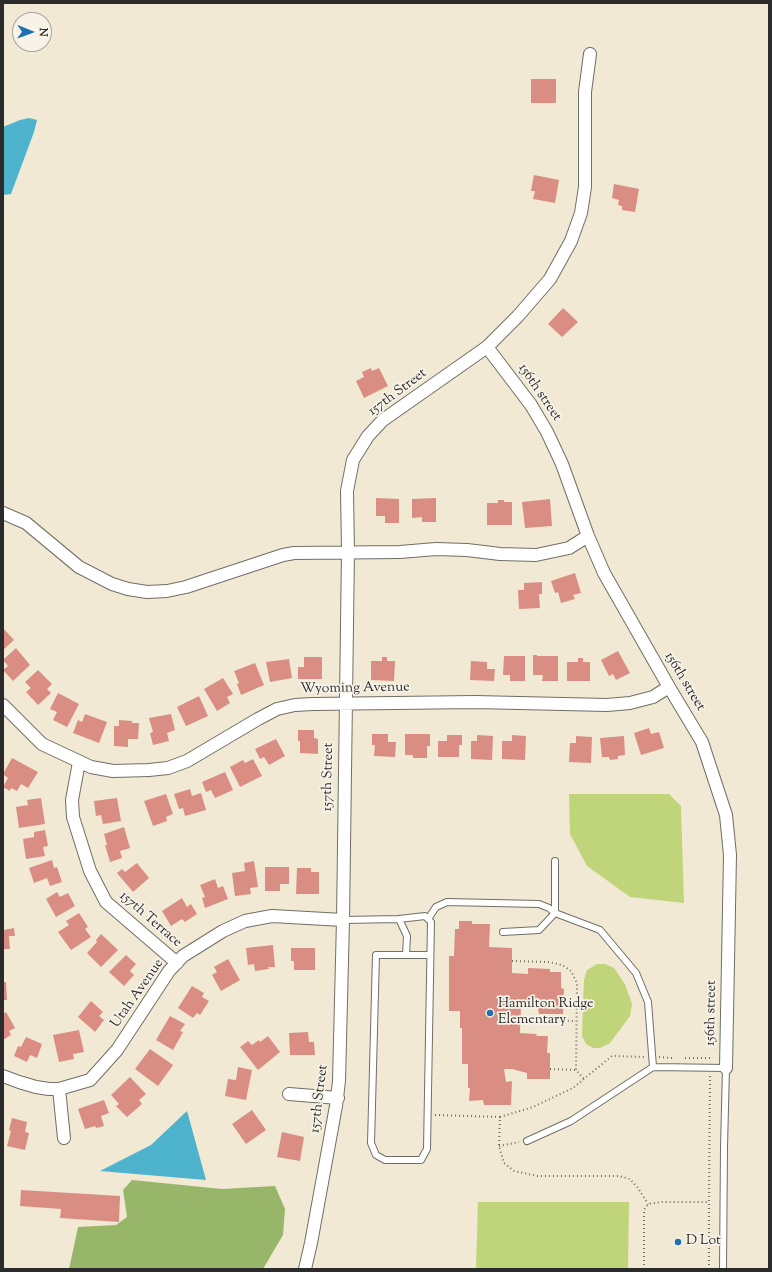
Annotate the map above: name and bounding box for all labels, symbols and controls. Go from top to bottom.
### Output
north arrow [12,12,52,52]
text: N [35,28,51,37]
street label: 156th street [514,361,564,425]
street label: 157th Street [366,366,430,420]
street label: 156th street [660,650,708,714]
street label: Wyoming Avenue [300,680,410,698]
street label: 157th Street [320,743,338,811]
street label: 157th Terrace [115,888,185,952]
street label: Utah Avenue [108,956,168,1032]
street label: 156th street [703,980,721,1046]
place label: Hamilton Ridge Elementary [498,997,594,1030]
marker: Hamilton Ridge Elementary [485,1008,495,1018]
street label: 157th Street [307,1064,333,1134]
place label: D Lot [686,1234,721,1250]
marker: D Lot [673,1237,683,1247]

